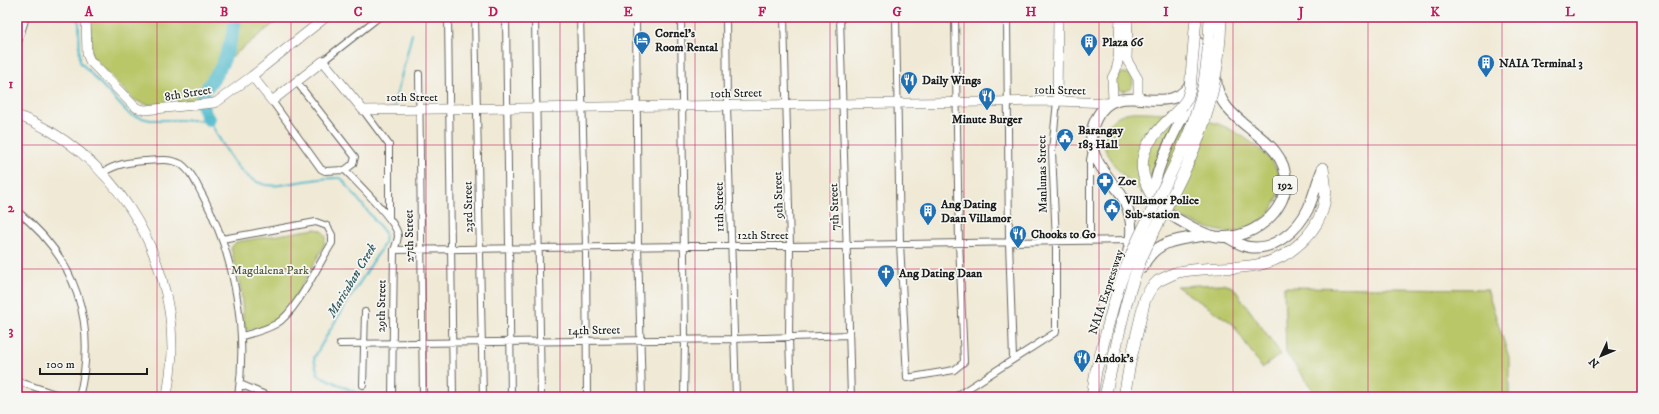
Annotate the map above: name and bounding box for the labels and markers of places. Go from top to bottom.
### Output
place label: Cornel's Room Rental [655,26,718,55]
hotel icon: Cornel's Room Rental [632,30,652,55]
building icon: Plaza 66 [1079,32,1099,57]
place label: Plaza 66 [1102,35,1144,50]
building icon: NAIA Terminal 3 [1476,53,1496,78]
place label: NAIA Terminal 3 [1499,56,1583,71]
restaurant icon: Daily Wings [899,70,919,95]
place label: Daily Wings [922,73,981,88]
restaurant icon: Minute Burger [977,86,997,111]
place label: Minute Burger [952,112,1023,127]
place label: Barangay 183 Hall [1078,123,1123,152]
public building icon: Barangay 183 Hall [1055,127,1075,152]
pharmacy icon: Zoe [1095,171,1115,196]
place label: Zoe [1118,174,1137,189]
place label: Villamor Police Sub-station [1124,193,1199,222]
place label: Ang Dating Daan Villamor [940,197,1012,226]
public building icon: Villamor Police Sub-station [1102,197,1122,222]
building icon: Ang Dating Daan Villamor [918,201,938,226]
restaurant icon: Chooks to Go [1008,224,1028,249]
place label: Chooks to Go [1031,227,1096,242]
church icon: Ang Dating Daan [876,263,896,288]
place label: Ang Dating Daan [898,266,983,281]
restaurant icon: Andok's [1072,348,1092,373]
place label: Andok's [1094,351,1133,366]

